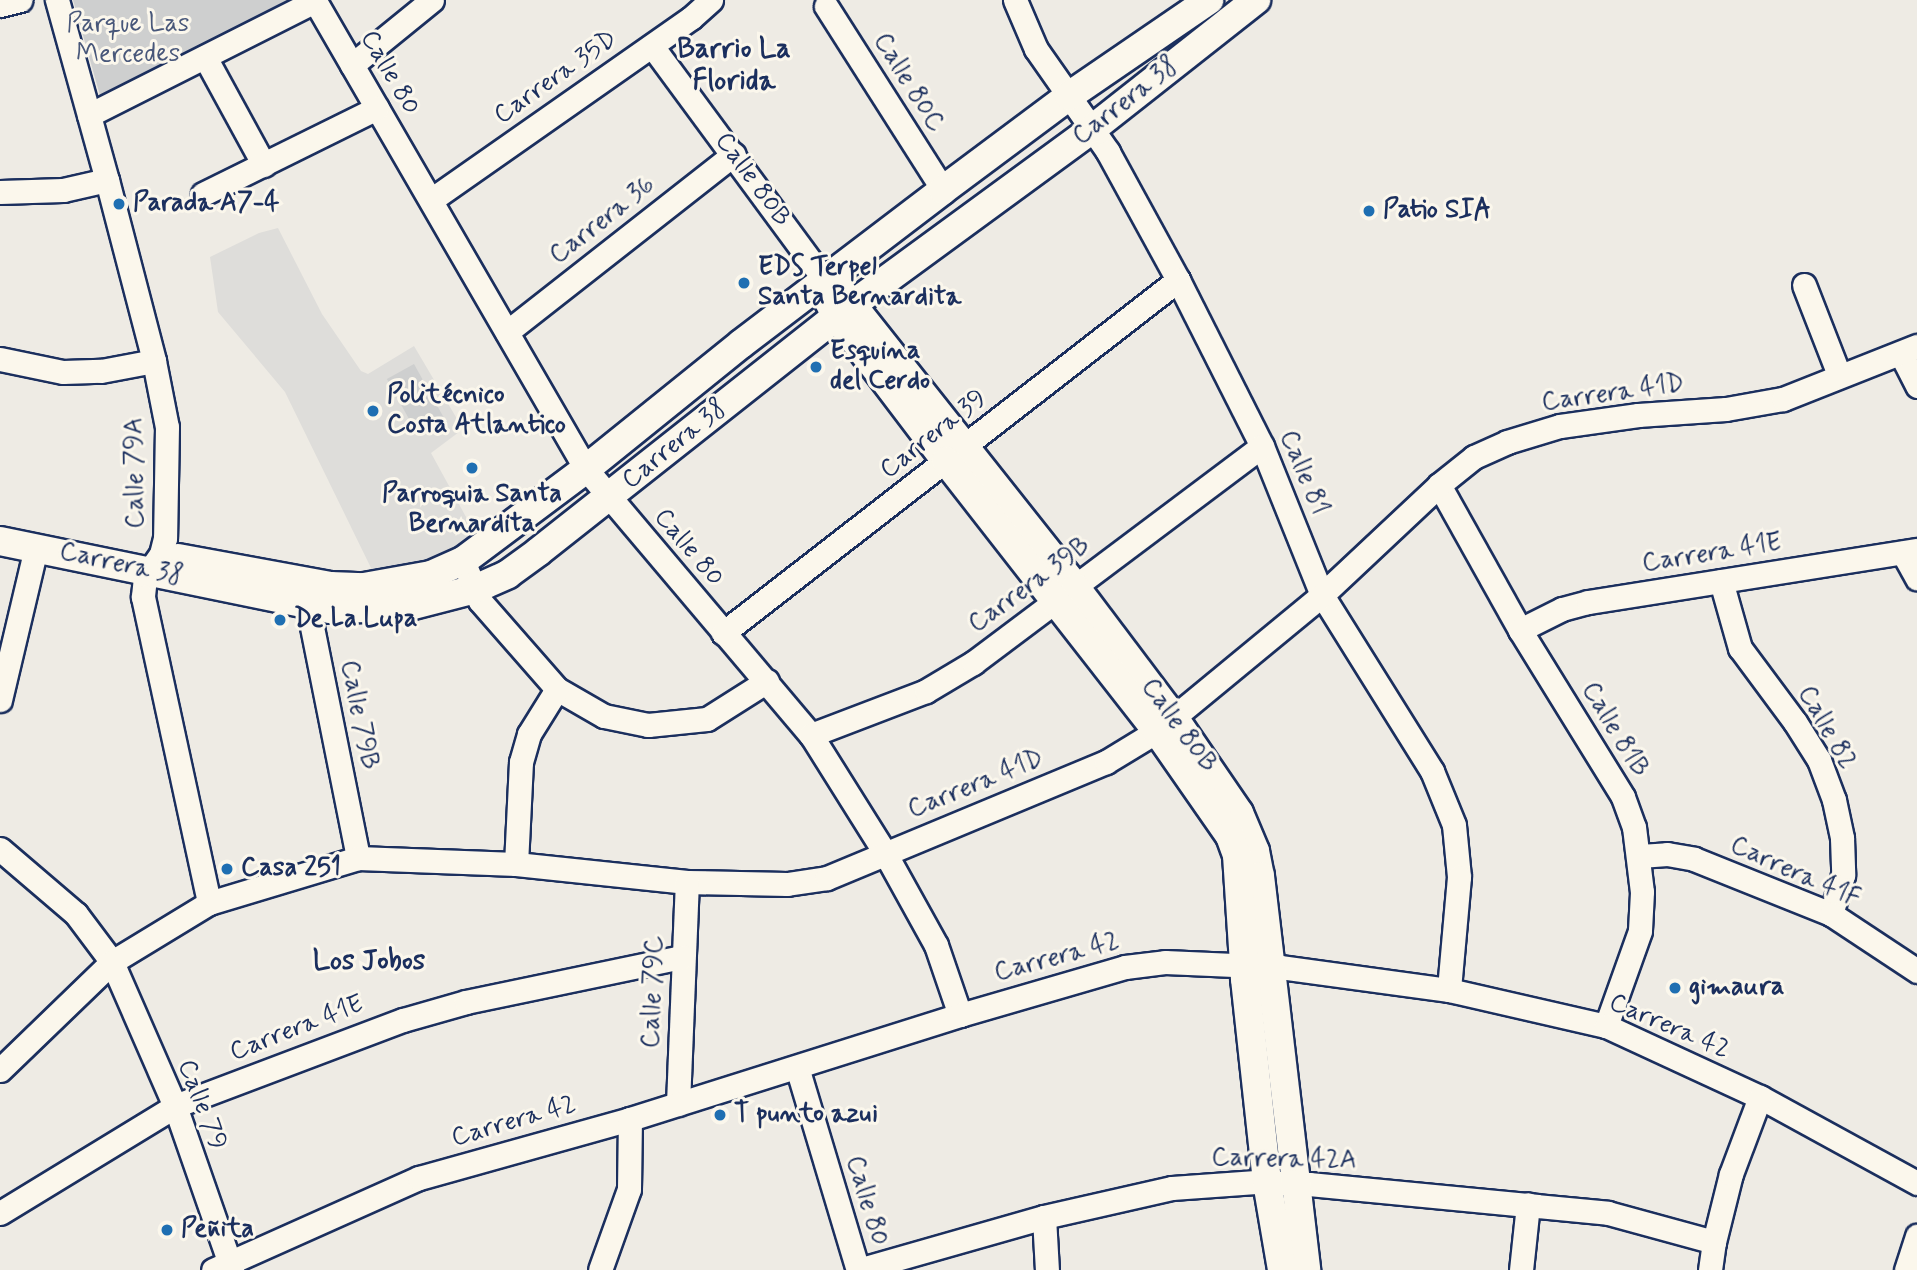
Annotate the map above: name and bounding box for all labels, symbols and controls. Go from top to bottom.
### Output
park label: Parque Las Mercedes [67,9,189,70]
street label: Carrera 35D [489,24,623,132]
street label: Calle 80 [352,25,426,121]
street label: Calle 80C [865,28,951,138]
district label: Barrio La Florida [677,33,791,99]
street label: Carrera 38 [1067,51,1185,153]
street label: Calle 80B [707,127,797,233]
street label: Carrera 36 [544,170,662,272]
place label: Parada A7-4 [133,188,279,220]
place label: Patio SIA [1383,195,1489,227]
marker: Parada A7-4 [111,196,127,212]
marker: Patio SIA [1361,203,1377,219]
place label: EDS Terpel Santa Bernardita [758,252,958,314]
marker: EDS Terpel Santa Bernardita [736,275,752,291]
place label: Esquina del Cerdo [830,336,934,398]
marker: Esquina del Cerdo [808,359,824,375]
street label: Carrera 41D [1540,369,1686,419]
place label: Politécnico Costa Atlantico [387,380,564,442]
street label: Carrera 39 [875,384,993,486]
street label: Carrera 38 [616,393,734,497]
marker: Politécnico Costa Atlantico [365,403,381,419]
street label: Calle 79A [119,417,153,529]
street label: Calle 81 [1271,426,1335,520]
marker: Parroquia Santa Bernardita [464,460,480,476]
place label: Parroquia Santa Bernardita [382,479,562,540]
street label: Calle 80 [646,503,730,593]
street label: Carrera 41E [1640,528,1784,580]
street label: Carrera 39B [963,531,1097,641]
street label: Carrera 38 [56,537,186,593]
place label: De La Lupa [294,604,417,636]
marker: De La Lupa [272,612,288,628]
street label: Calle 79B [332,658,384,772]
street label: Calle 80B [1133,673,1223,779]
street label: Calle 81B [1574,677,1654,783]
street label: Calle 82 [1790,681,1862,775]
street label: Carrera 41D [904,744,1048,826]
street label: Carrera 41F [1725,830,1865,916]
place label: Casa 251 [241,853,341,885]
marker: Casa 251 [219,861,235,877]
street label: Carrera 42 [991,926,1123,990]
street label: Calle 79C [636,935,672,1049]
district label: Los Jobos [312,945,426,979]
place label: gimaura [1689,972,1784,1004]
marker: gimaura [1667,980,1683,996]
street label: Carrera 42 [1604,988,1734,1066]
street label: Carrera 41E [226,989,368,1069]
street label: Calle 79 [170,1055,232,1155]
street label: Carrera 42 [448,1089,580,1155]
place label: T punto azui [734,1099,864,1131]
marker: T punto azui [712,1107,728,1123]
street label: Carrera 42A [1211,1143,1357,1177]
street label: Calle 80 [838,1152,894,1250]
place label: Peñita [181,1214,254,1246]
marker: Peñita [159,1222,175,1238]

